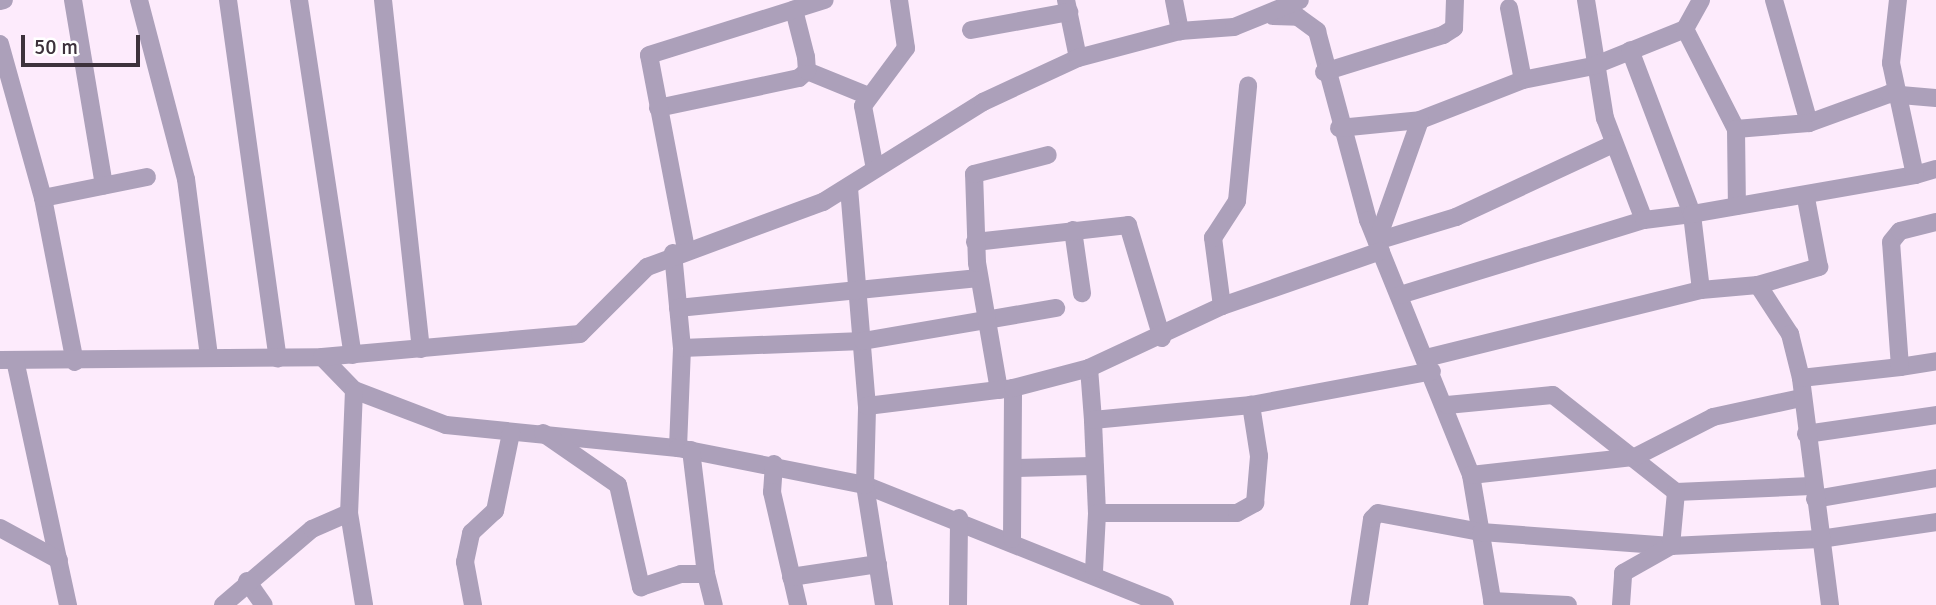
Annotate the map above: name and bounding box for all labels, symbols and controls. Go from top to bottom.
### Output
scale bar [24,21,144,65]
text: 50 m [34,34,78,60]

